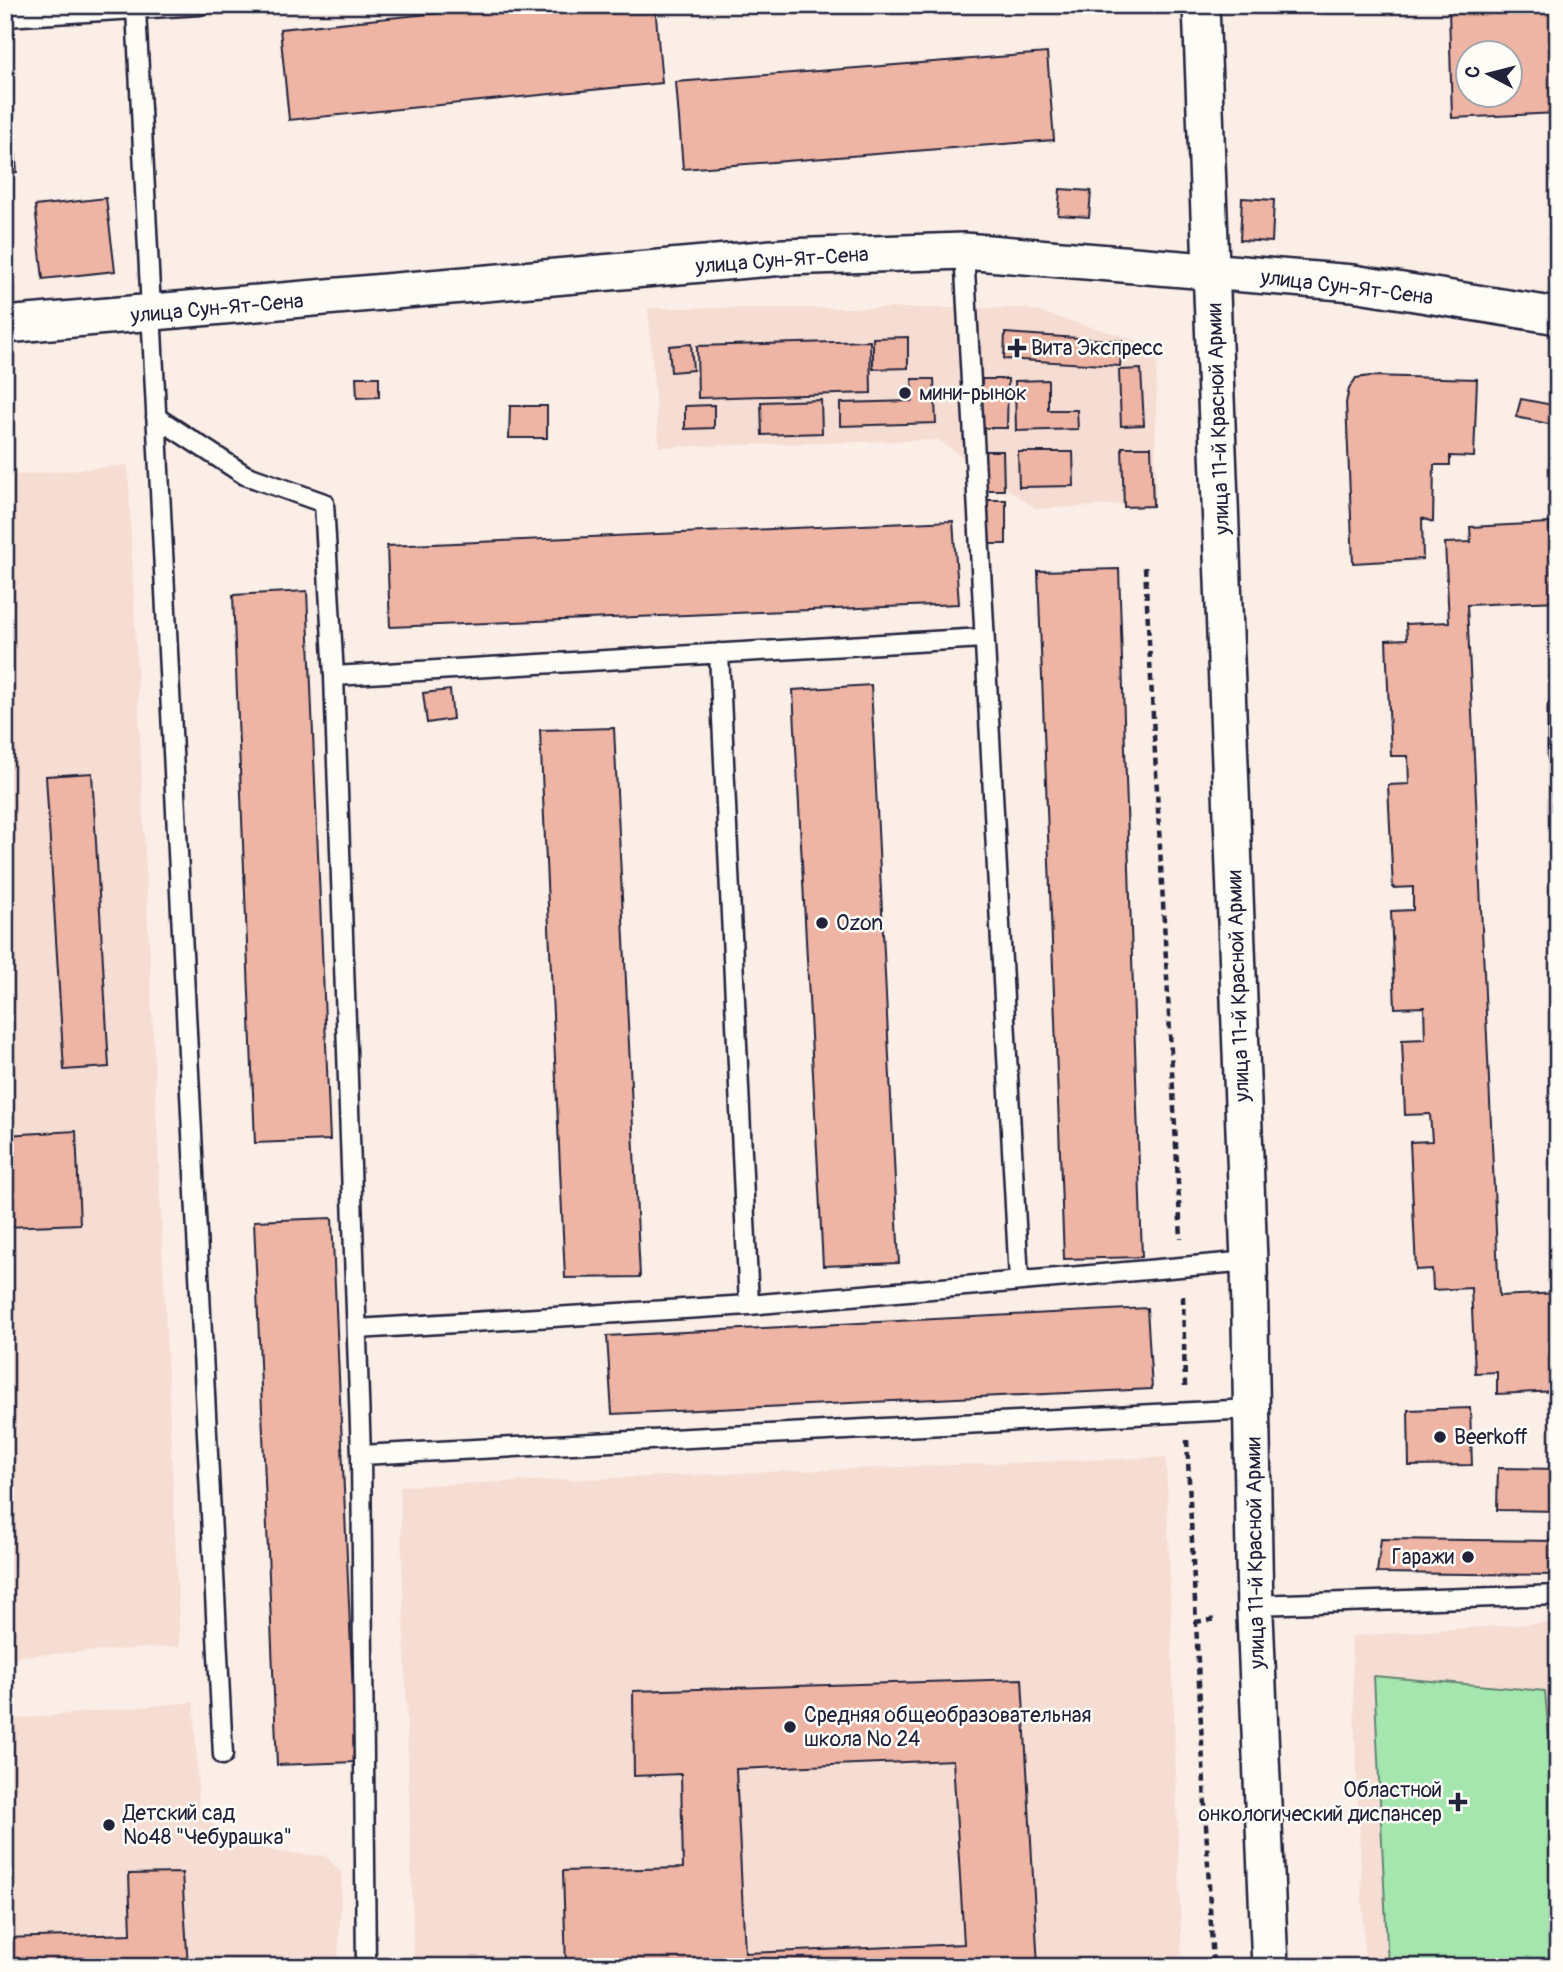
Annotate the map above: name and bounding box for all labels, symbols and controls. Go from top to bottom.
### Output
north arrow [1454,38,1524,108]
text: С [1460,65,1486,79]
street label: улица Сун-Ят-Сена [694,241,869,280]
street label: улица Сун-Ят-Сена [1258,263,1435,311]
street label: улица Сун-Ят-Сена [129,287,305,330]
street label: улица 11-й Красной Армии [1201,303,1236,536]
place label: Вита Экспресс [1031,335,1163,362]
marker: Вита Экспресс [1009,340,1025,356]
place label: мини-рынок [919,380,1027,407]
marker: мини-рынок [897,385,913,401]
street label: улица 11-й Красной Армии [1221,870,1256,1103]
place label: Ozon [836,910,883,937]
marker: Ozon [814,915,830,931]
place label: Beerkoff [1454,1424,1528,1451]
marker: Beerkoff [1432,1429,1448,1445]
street label: улица 11-й Красной Армии [1240,1437,1271,1670]
place label: Гаражи [1392,1544,1454,1571]
marker: Гаражи [1460,1549,1476,1565]
place label: Средняя общеобразовательная школа № 24 [804,1702,1091,1753]
marker: Средняя общеобразовательная школа № 24 [782,1719,798,1735]
place label: Областной онкологический диспансер [1198,1777,1442,1828]
marker: Областной онкологический диспансер [1448,1792,1468,1812]
place label: Детский сад №48 "Чебурашка" [122,1800,292,1851]
marker: Детский сад №48 "Чебурашка" [101,1817,117,1833]

